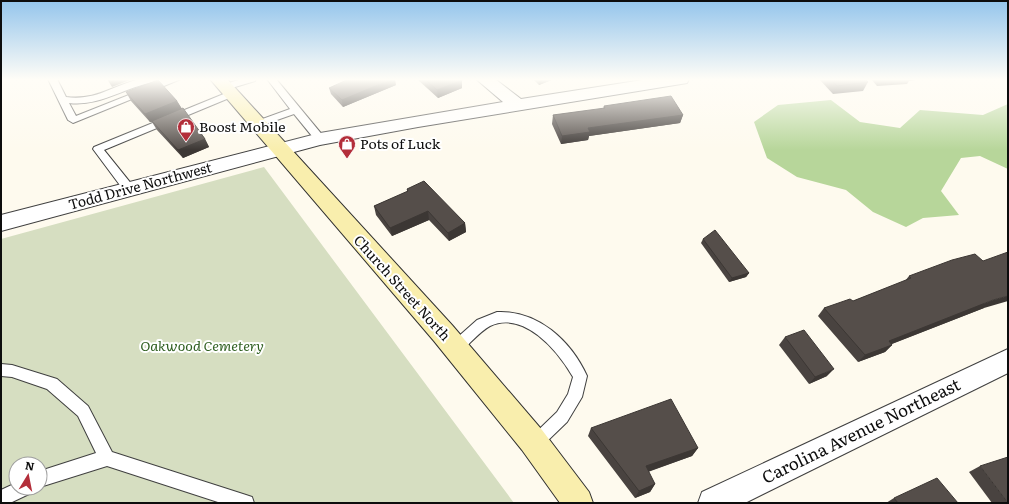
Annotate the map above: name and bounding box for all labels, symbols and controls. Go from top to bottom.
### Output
place label: Boost Mobile [199,116,286,136]
shop icon: Boost Mobile [176,117,196,142]
place label: Pots of Luck [360,133,441,153]
shop icon: Pots of Luck [337,134,357,159]
street label: Todd Drive Northwest [66,156,214,214]
street label: Church Street North [350,230,456,345]
park label: Oakwood Cemetery [140,335,264,355]
street label: Carolina Avenue Northeast [757,371,964,489]
north arrow [8,456,48,496]
text: N [24,456,36,474]

